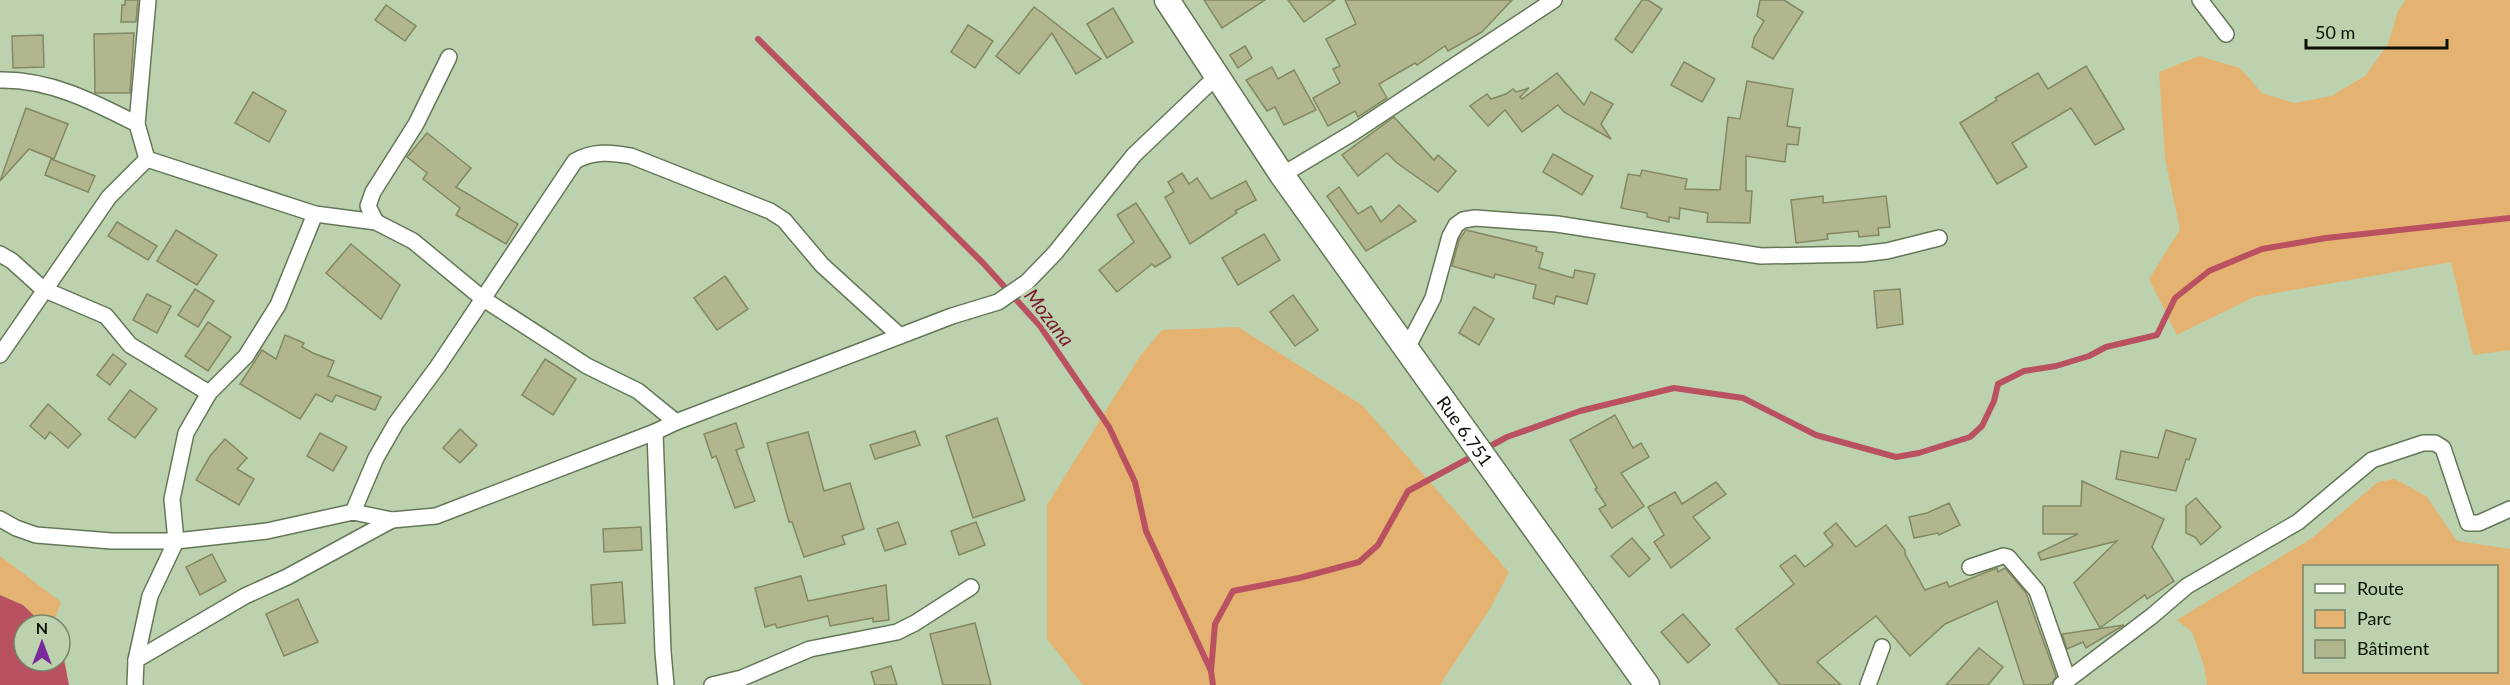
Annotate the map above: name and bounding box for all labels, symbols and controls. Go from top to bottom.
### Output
scale bar [2306,12,2447,50]
text: 50 m [2315,21,2355,43]
water label: Mozana [1020,283,1080,351]
street label: Rue 6.751 [1433,391,1498,470]
legend [2303,565,2498,673]
text: Route [2357,577,2404,599]
text: Parc [2357,607,2392,629]
north arrow [12,613,72,673]
text: N [36,618,48,637]
text: Bâtiment [2357,637,2430,659]

